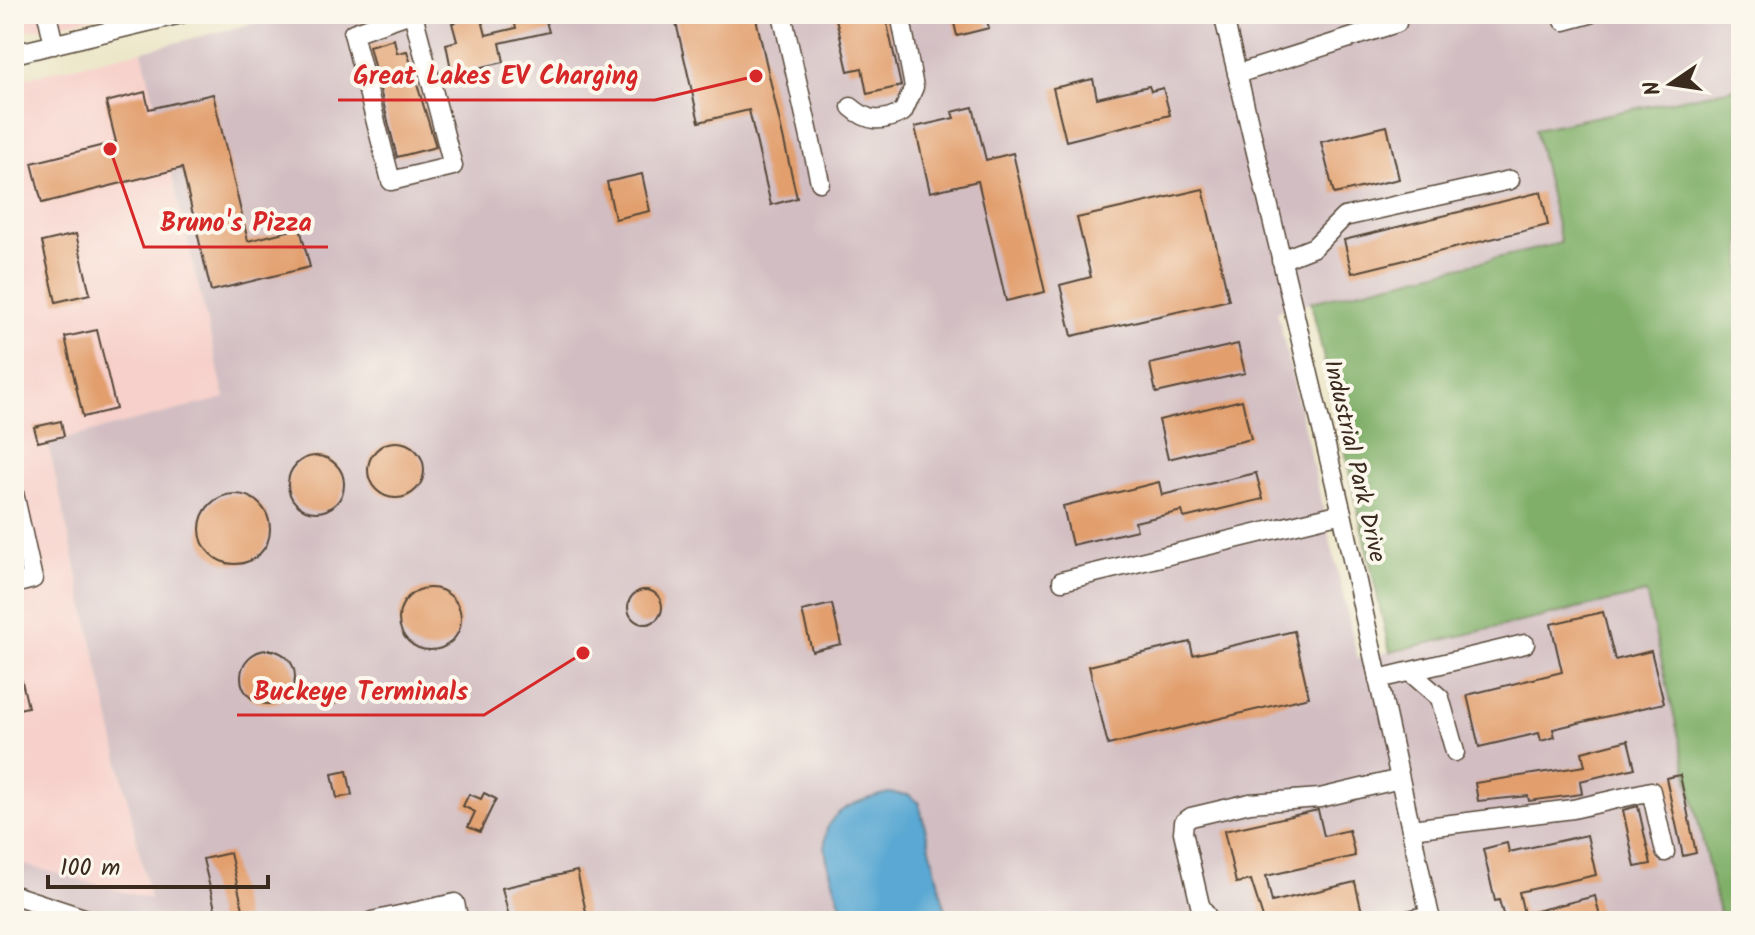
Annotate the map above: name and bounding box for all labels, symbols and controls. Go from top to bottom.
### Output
north arrow [1631,44,1711,124]
callout: Great Lakes EV Charging [338,50,655,100]
text: Great Lakes EV Charging [353,56,639,98]
text: N [1635,77,1673,99]
callout: Bruno's Pizza [144,197,328,247]
text: Bruno's Pizza [160,203,312,245]
street label: Industrial Park Drive [1312,356,1396,566]
callout: Buckeye Terminals [237,665,484,715]
text: Buckeye Terminals [254,672,468,714]
scale bar [48,839,268,889]
text: 100 m [60,849,120,888]

